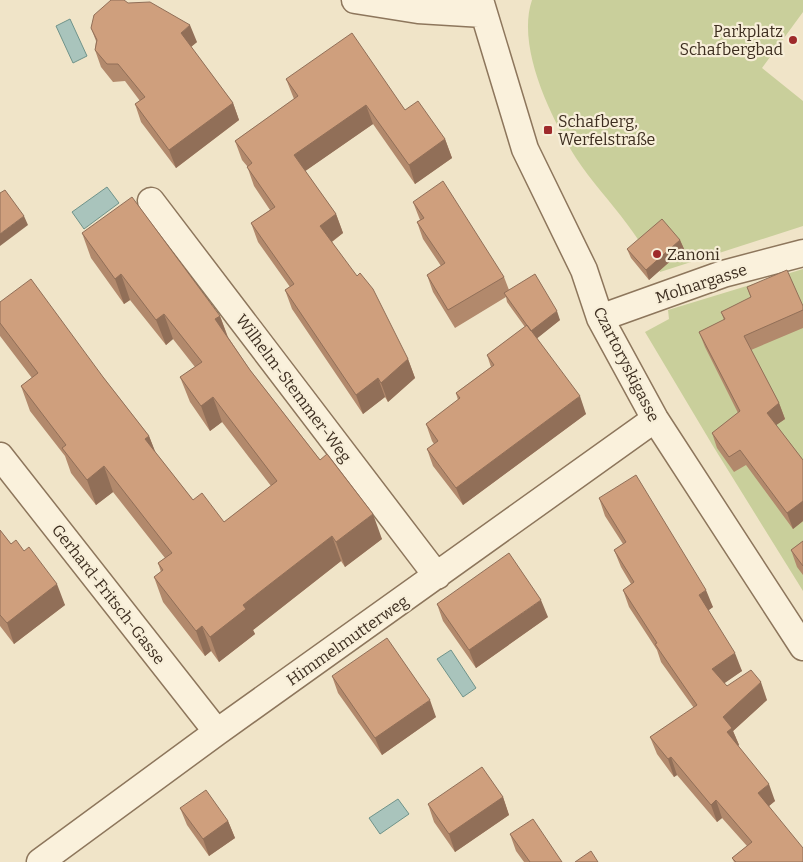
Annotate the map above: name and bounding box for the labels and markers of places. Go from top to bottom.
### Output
place label: Parkplatz Schafbergbad [680,22,783,59]
marker: Parkplatz Schafbergbad [787,34,799,46]
place label: Schafberg, Werfelstraße [558,112,655,149]
marker: Schafberg, Werfelstraße [542,124,554,136]
place label: Zanoni [667,245,720,264]
marker: Zanoni [651,248,663,260]

